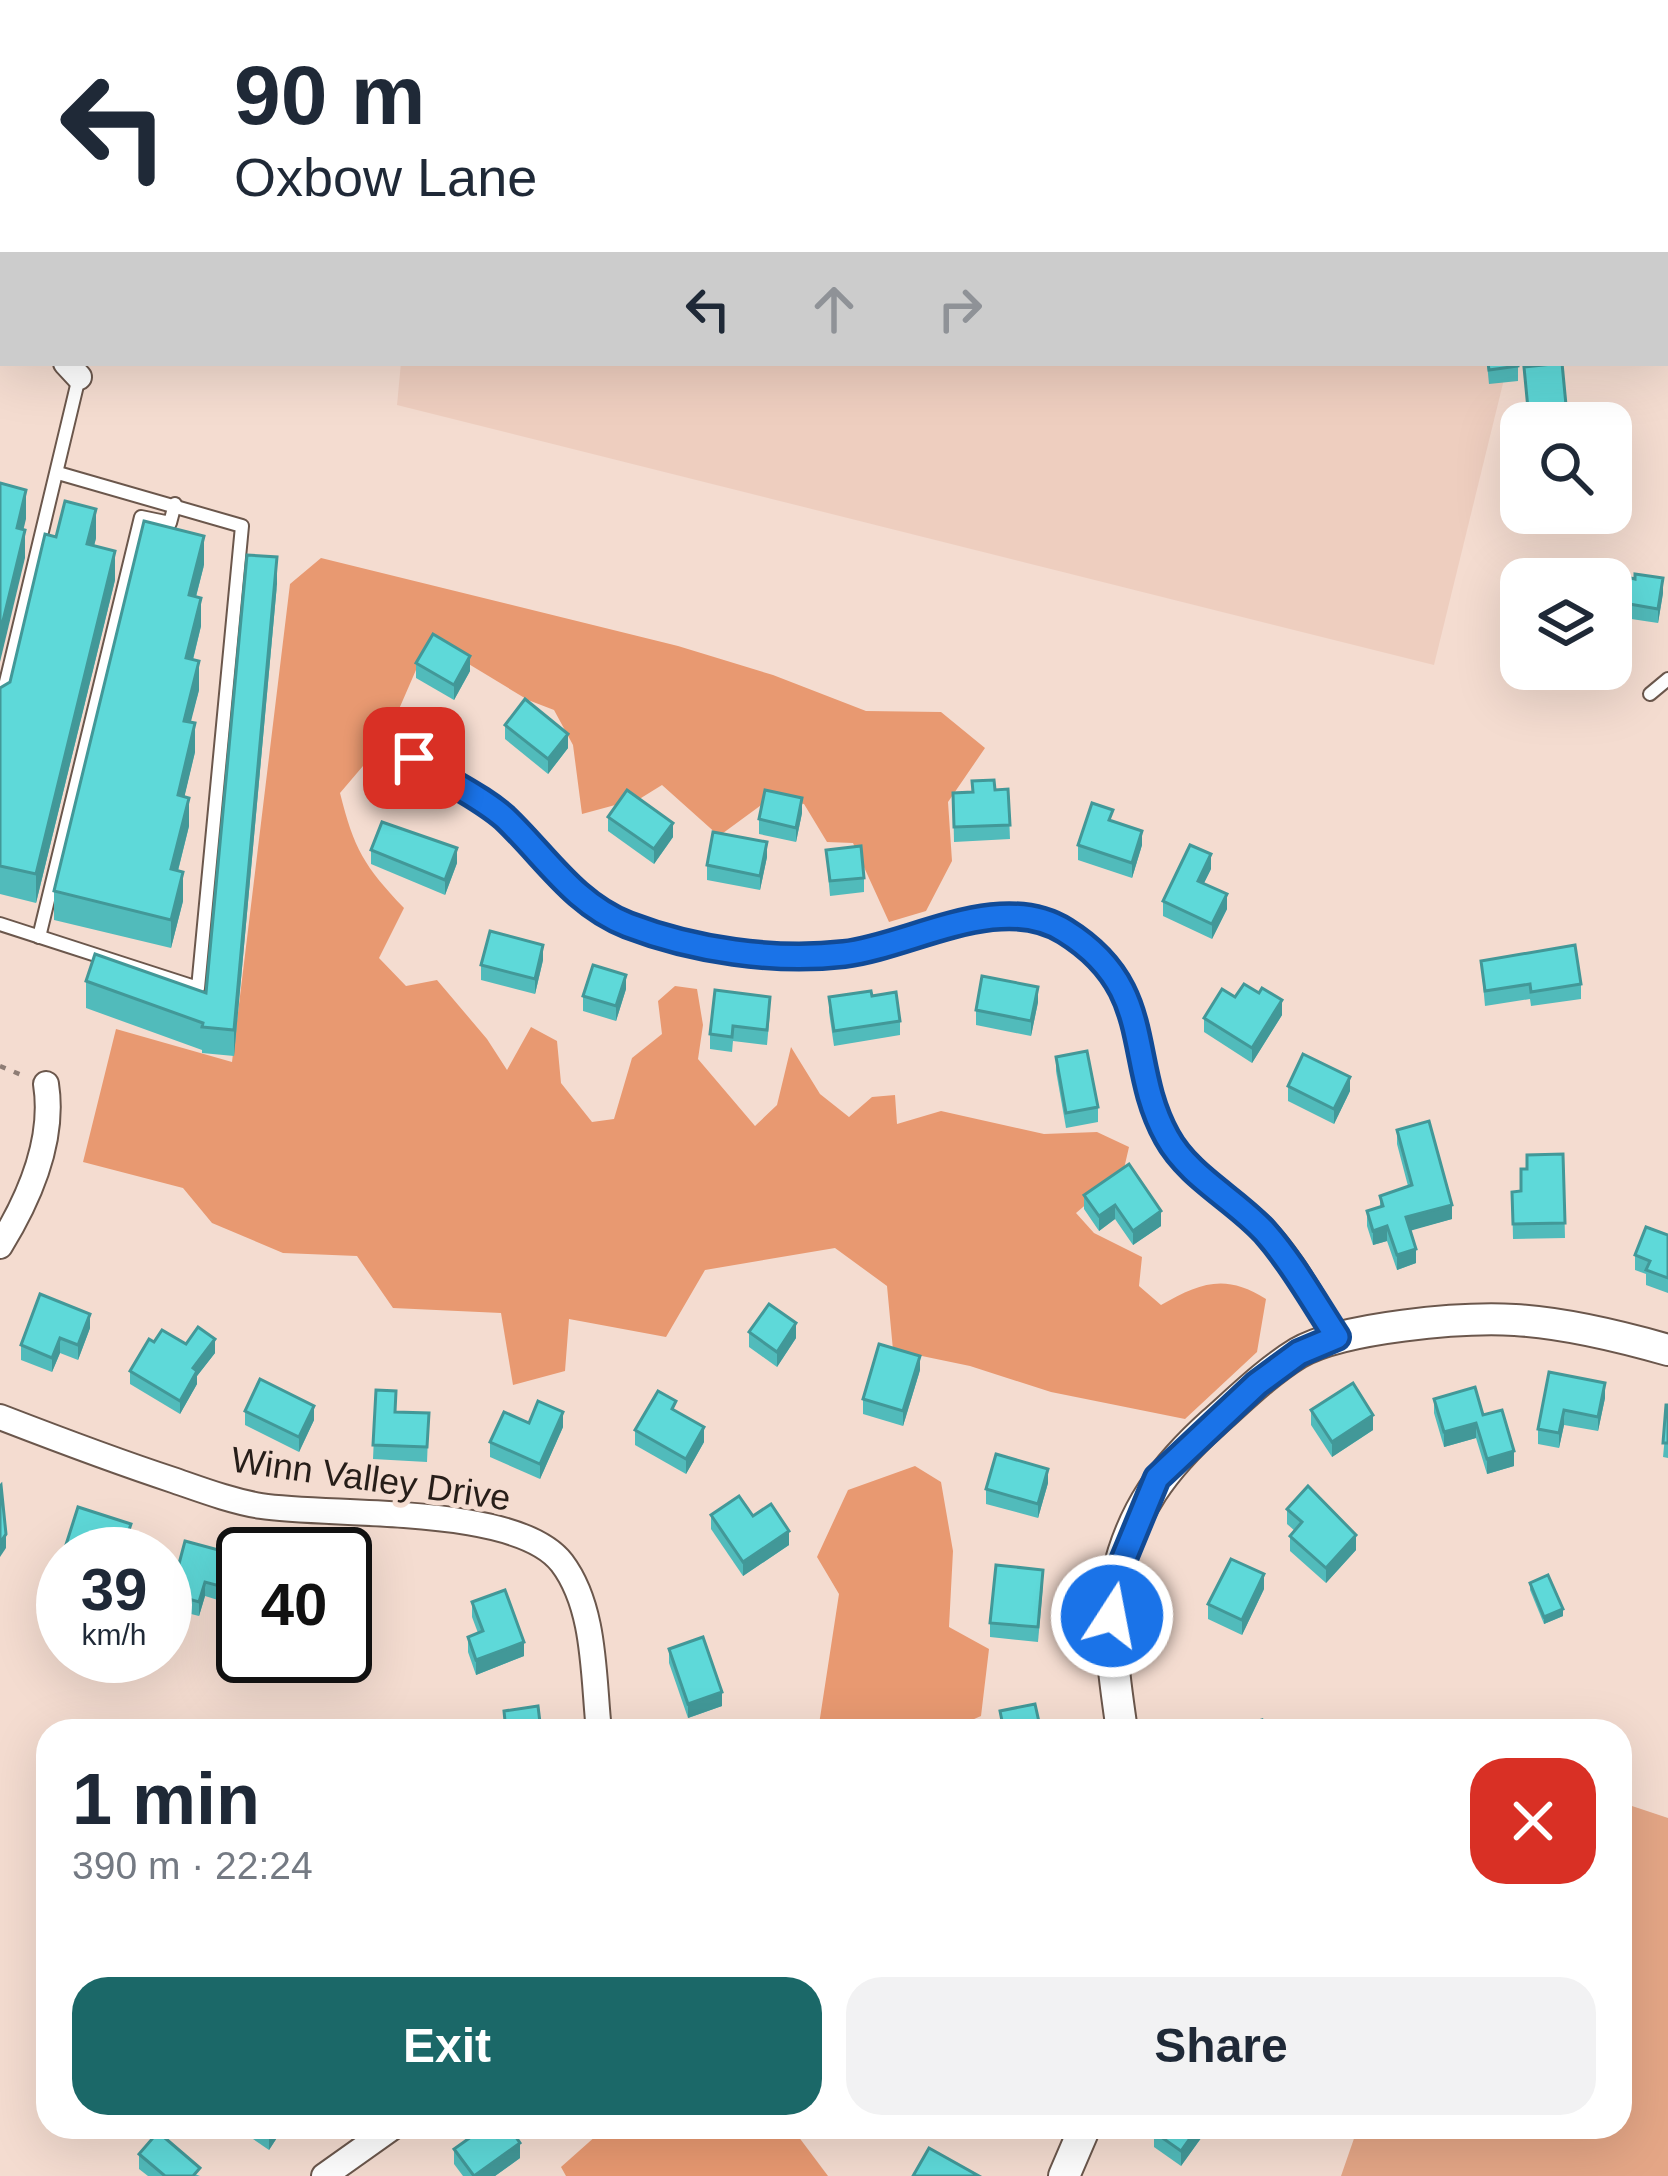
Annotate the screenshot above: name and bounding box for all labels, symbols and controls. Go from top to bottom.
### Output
icon: left [36,48,192,204]
text: 90 m [234,48,425,142]
text: Oxbow Lane [234,147,537,207]
icon: left [675,276,741,342]
icon: ahead [801,276,867,342]
icon: right [927,276,993,342]
map controls [1500,402,1632,690]
button: search [1500,402,1632,534]
button: layers [1500,558,1632,690]
pin [363,707,465,809]
icon: arrive [381,725,447,791]
street label: Winn Valley Drive [229,1439,513,1518]
speed limit sign: 40 [216,1527,372,1683]
position arrow [1049,1553,1175,1679]
text: 39 [81,1556,147,1623]
text: km/h [81,1618,147,1651]
button: close [1470,1758,1596,1884]
text: 1 min [72,1759,260,1839]
text: 390 m · 22:24 [72,1844,313,1887]
button: Exit [72,1977,822,2115]
button: Share [846,1977,1596,2115]

